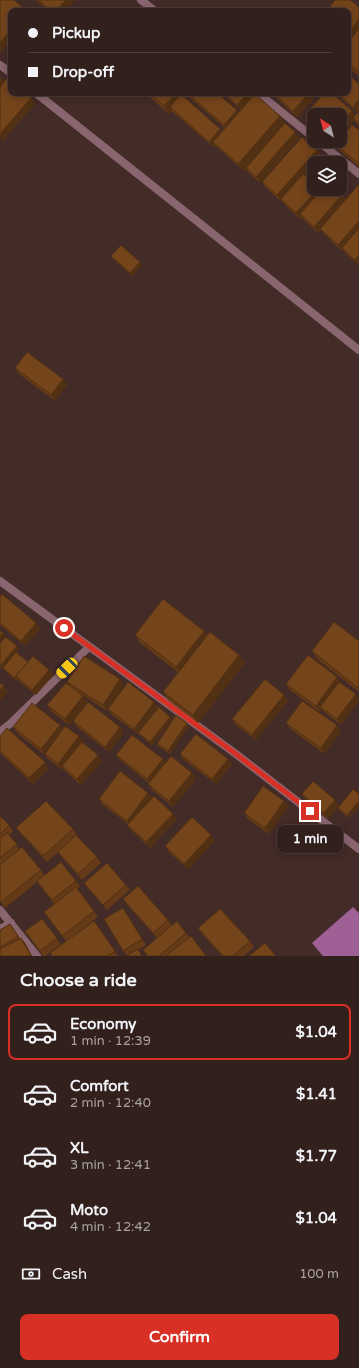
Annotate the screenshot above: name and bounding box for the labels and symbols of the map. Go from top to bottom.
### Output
north arrow [307,108,347,148]
route start [55,619,73,637]
car [54,655,80,681]
route end [301,802,319,820]
callout: 1 min [277,825,343,853]

